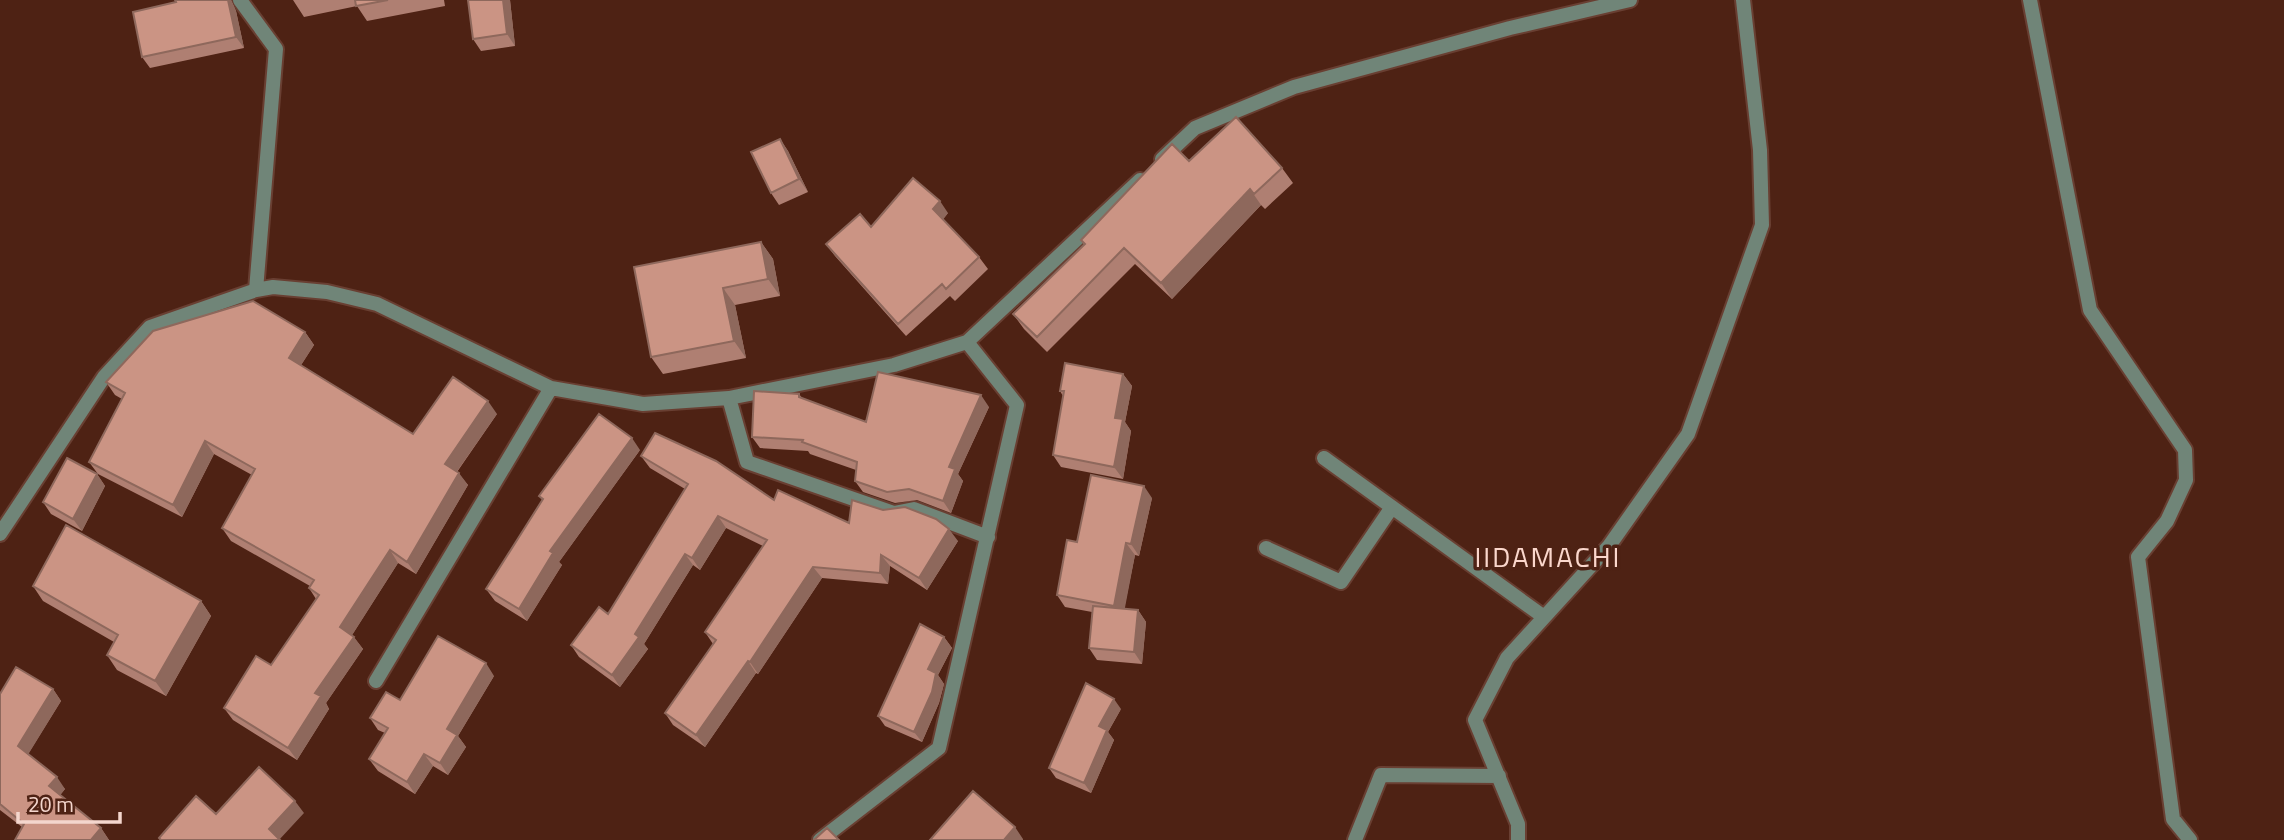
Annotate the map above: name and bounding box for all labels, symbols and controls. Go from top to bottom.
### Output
district label: IIDAMACHI [1474,535,1622,578]
scale bar [18,780,119,824]
text: 20 m [28,788,74,820]

